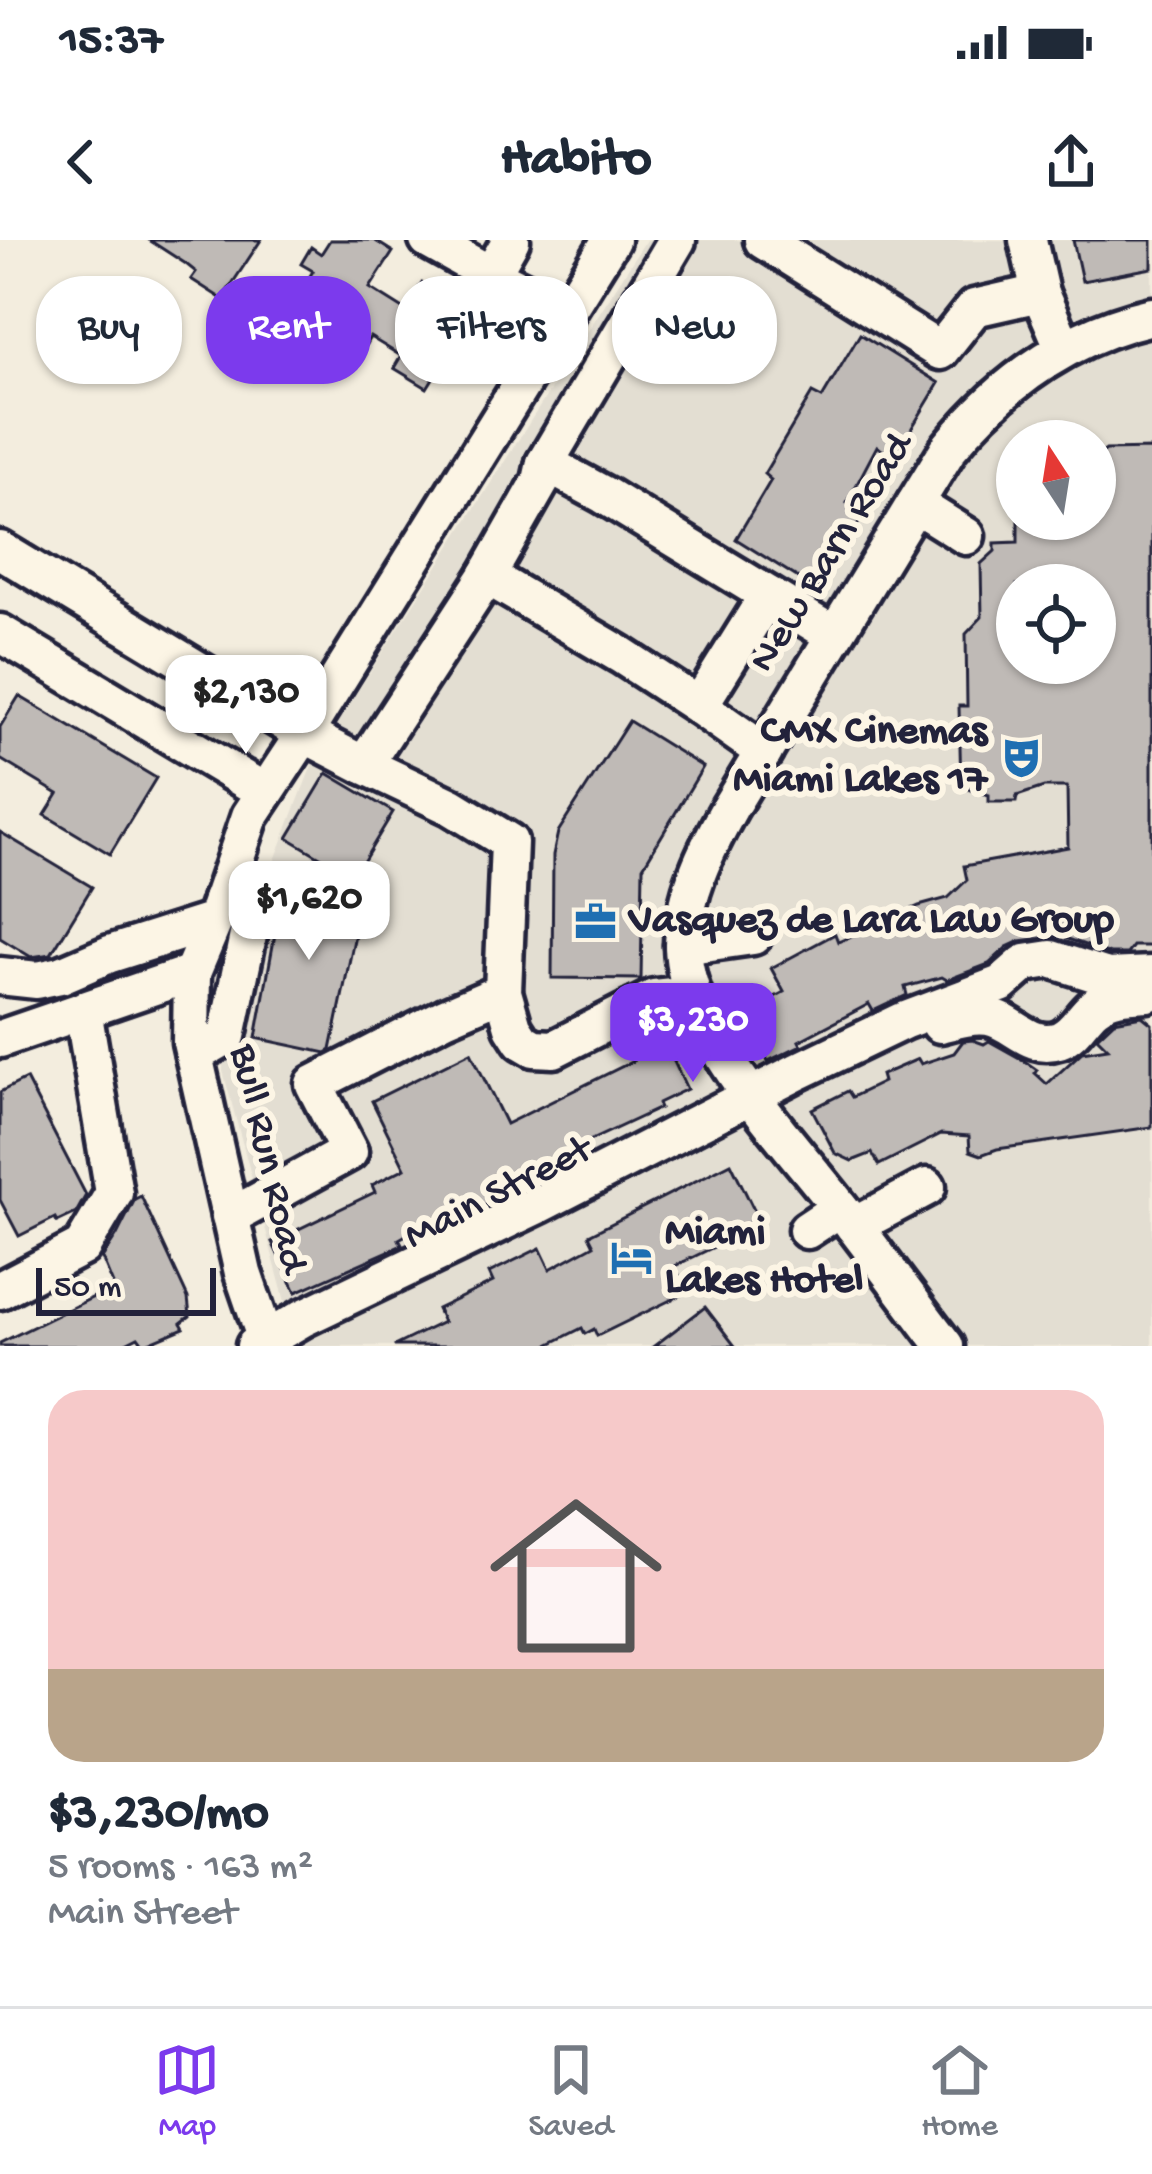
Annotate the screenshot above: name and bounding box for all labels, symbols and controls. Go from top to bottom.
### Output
text: 15:37 [60,16,163,69]
icon: back [48,129,114,195]
icon: share [1038,129,1104,195]
text: Habito [500,130,652,194]
chip: Buy [36,276,182,384]
chip: Rent [206,276,371,384]
chip: Filters [395,276,588,384]
chip: New [612,276,777,384]
north arrow [996,420,1116,540]
map controls [996,420,1116,684]
street label: New Barn Road [740,422,928,683]
button: locate [996,564,1116,684]
pin: $2,130 [148,655,344,757]
text: $2,130 [192,671,300,717]
place label: CMX Cinemas Miami Lakes 17 [733,709,990,806]
theatre icon: CMX Cinemas Miami Lakes 17 [998,734,1044,780]
pin: $1,620 [211,861,407,963]
text: $1,620 [256,877,362,923]
place label: Vasquez de Lara Law Group [627,898,1114,947]
office icon: Vasquez de Lara Law Group [572,899,618,945]
pin: $3,230 [595,983,791,1085]
text: $3,230 [637,999,749,1045]
street label: Bull Run Road [216,1039,317,1281]
street label: Main Street [397,1125,604,1263]
place label: Miami Lakes Hotel [665,1210,863,1307]
hotel icon: Miami Lakes Hotel [608,1235,654,1281]
scale bar [36,1262,216,1315]
text: 50 m [54,1270,121,1308]
icon: home [468,1468,684,1684]
text: $3,230/mo [48,1786,269,1846]
text: 5 rooms · 163 m² [48,1846,313,1892]
text: Main Street [48,1892,237,1938]
tab: Map [154,2037,220,2147]
tab: Saved [528,2037,613,2147]
tab: Home [921,2037,998,2147]

